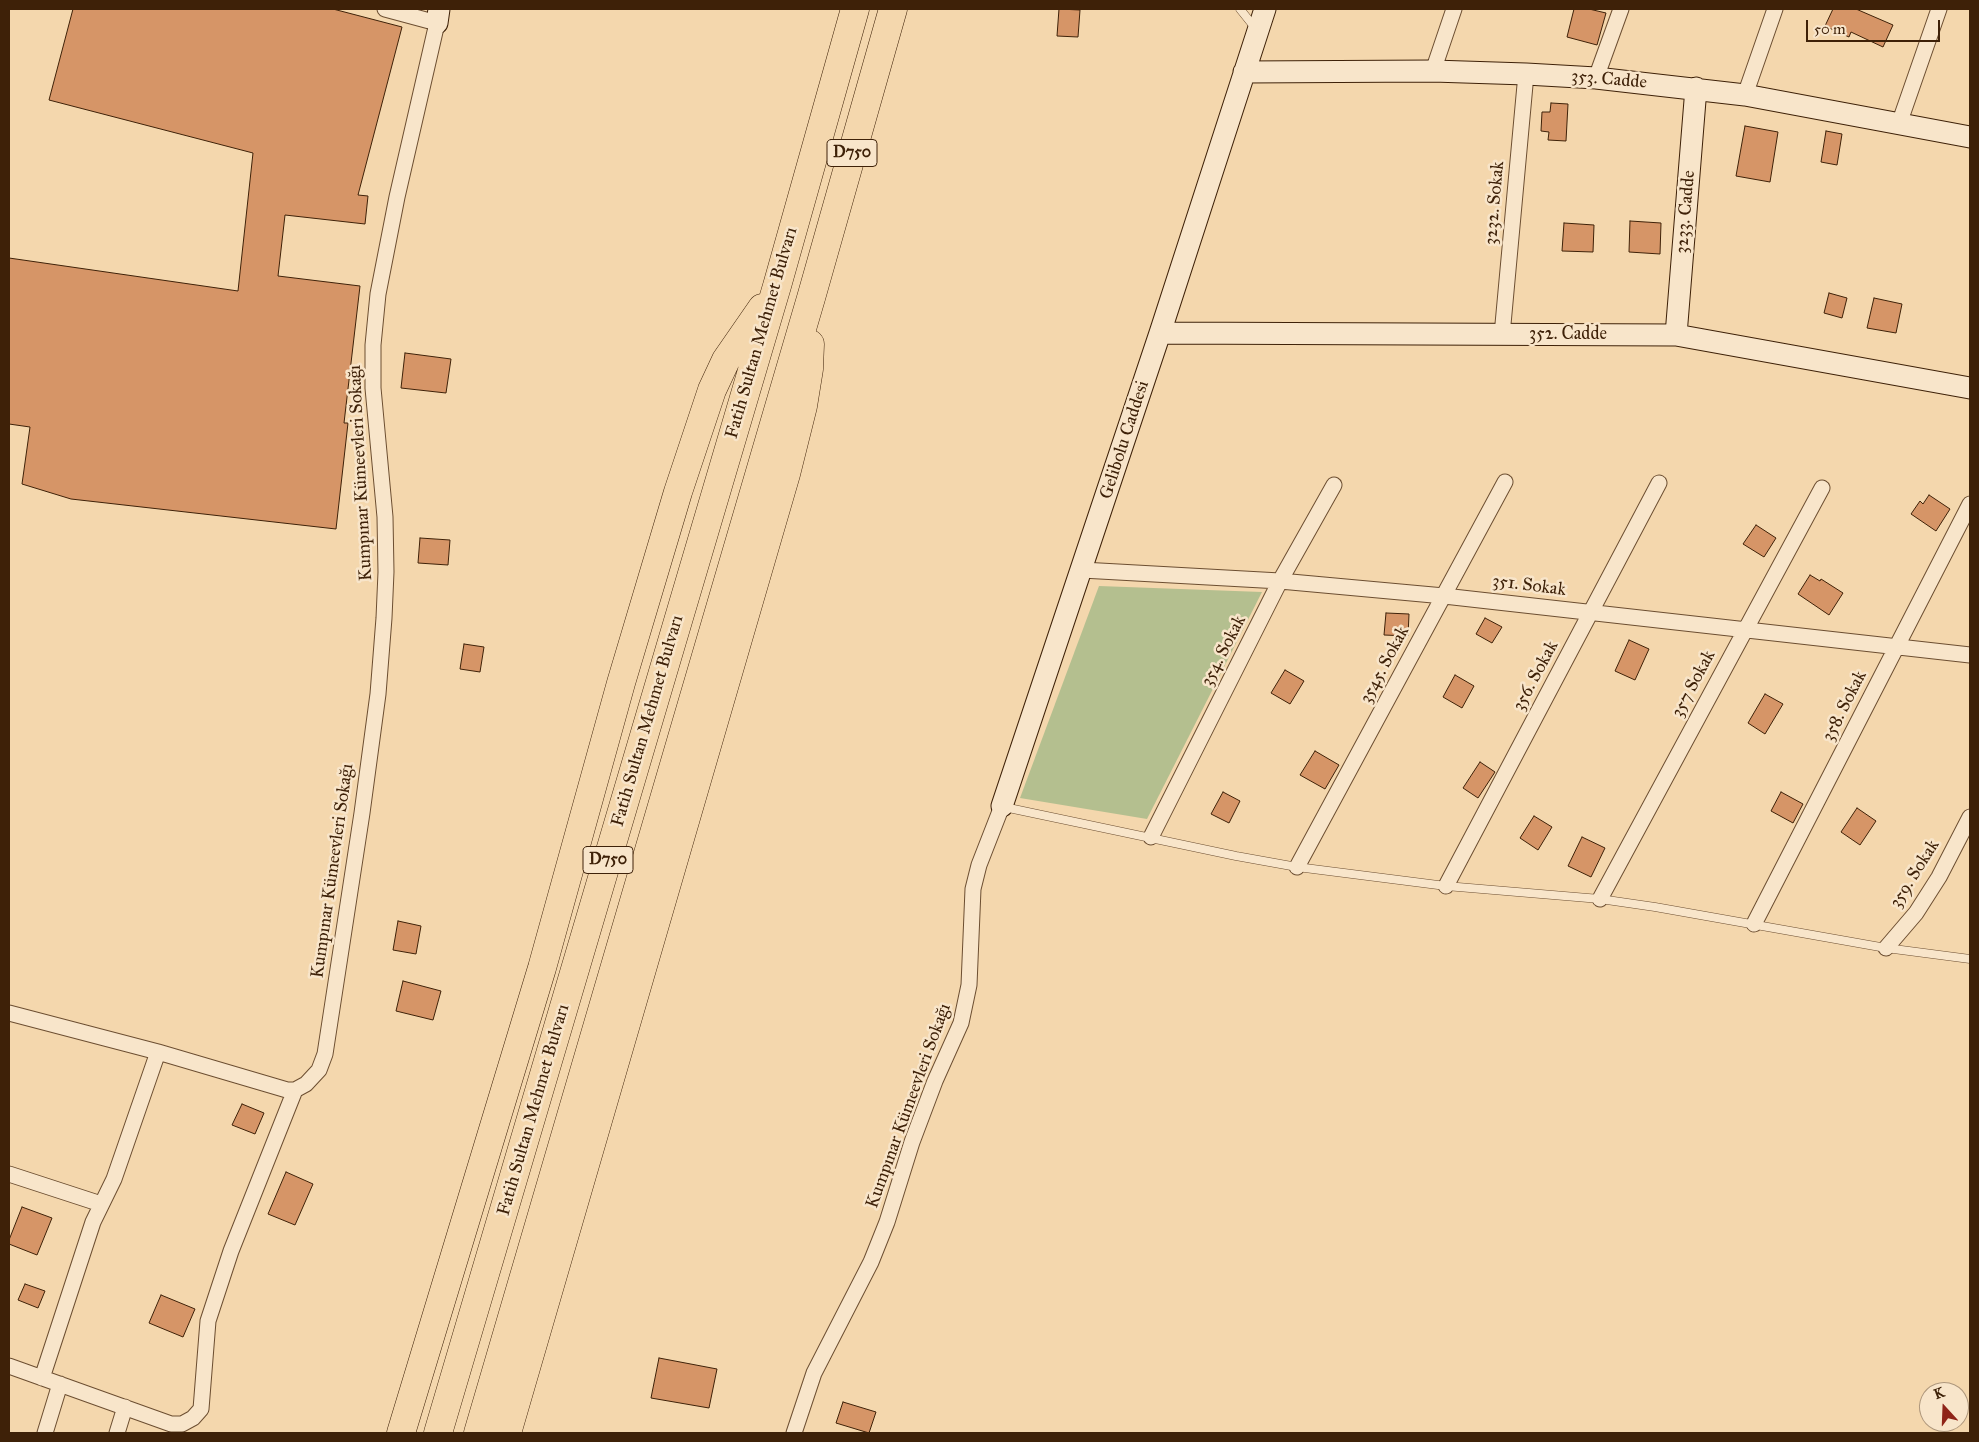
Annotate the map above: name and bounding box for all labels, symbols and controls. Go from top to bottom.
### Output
scale bar [1809,10,1943,42]
text: 50 m [1814,20,1846,38]
street label: 353. Cadde [1570,66,1648,94]
road number: D750 [827,140,877,167]
street label: 3232. Sokak [1481,160,1509,246]
street label: 3233. Cadde [1672,169,1700,255]
street label: Fatih Sultan Mehmet Bulvarı [721,225,803,441]
street label: 352. Cadde [1529,324,1607,346]
street label: Kumpınar Kümeevleri Sokağı [345,364,377,582]
street label: Gelibolu Caddesi [1096,378,1154,502]
street label: 351. Sokak [1491,571,1567,601]
street label: 354. Sokak [1197,612,1251,690]
street label: Fatih Sultan Mehmet Bulvarı [607,613,689,829]
street label: 3545. Sokak [1356,623,1414,707]
street label: 356. Sokak [1509,637,1563,715]
street label: 357 Sokak [1667,647,1721,721]
street label: 358. Sokak [1818,667,1872,745]
street label: Kumpınar Kümeevleri Sokağı [307,762,359,980]
street label: 359. Sokak [1886,836,1944,912]
road number: D750 [583,846,633,874]
street label: Kumpınar Kümeevleri Sokağı [862,1001,956,1211]
street label: Fatih Sultan Mehmet Bulvarı [493,1002,575,1218]
north arrow [1919,1382,1969,1432]
text: K [1931,1384,1947,1403]

